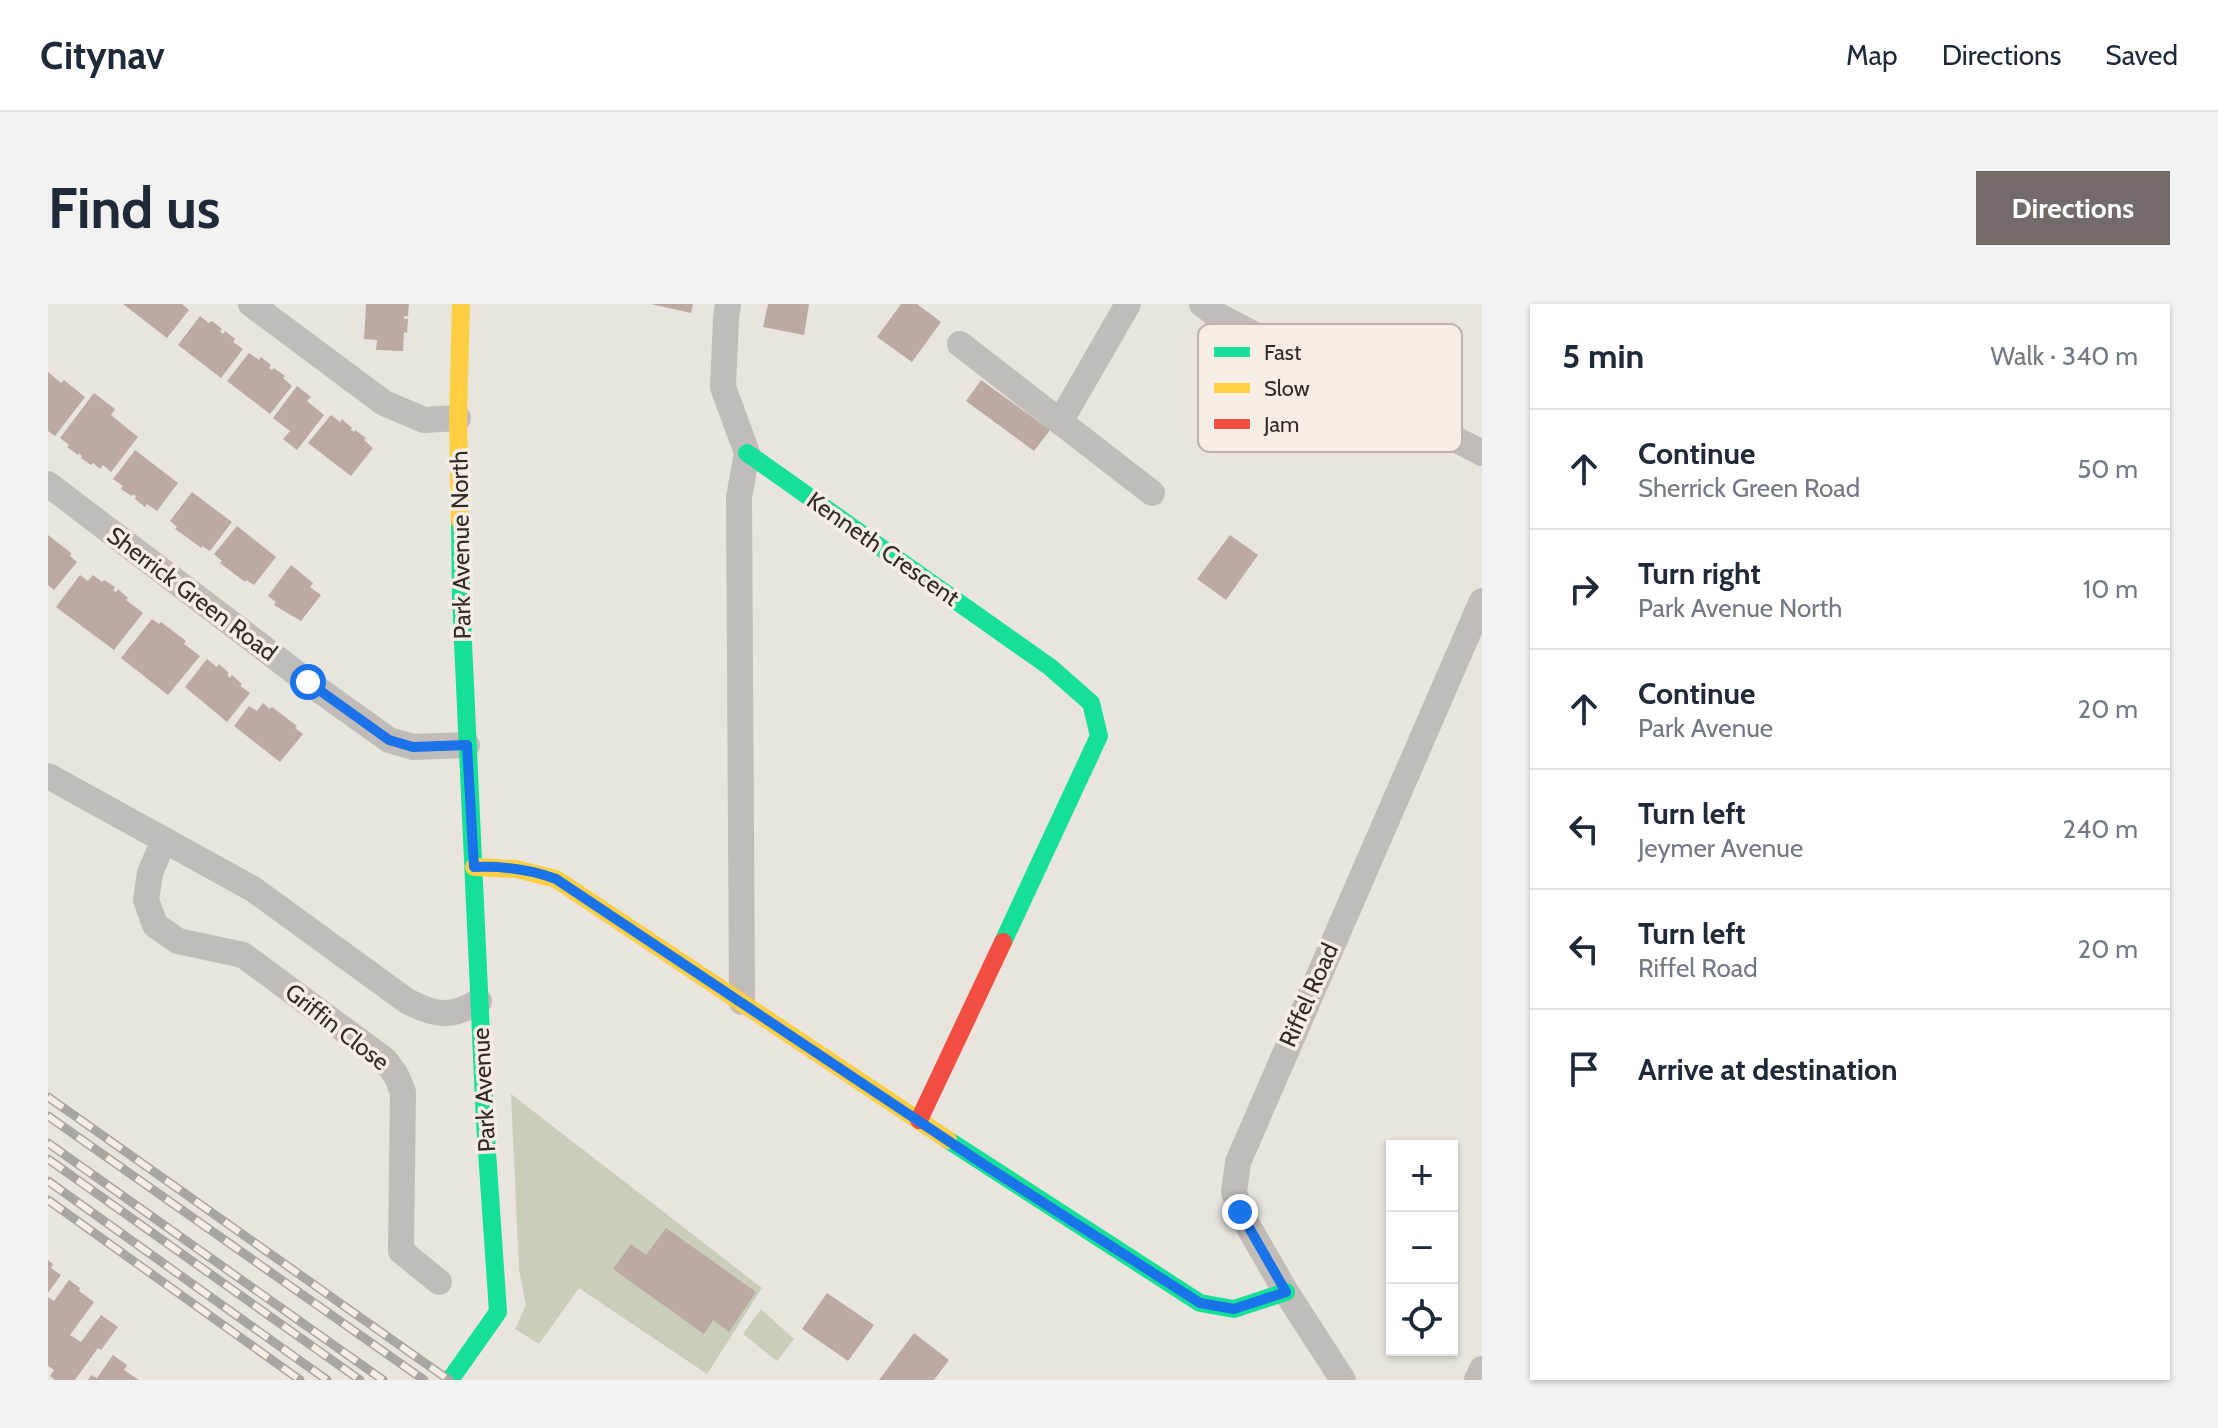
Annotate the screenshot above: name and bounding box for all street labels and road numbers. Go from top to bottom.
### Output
street label: Park Avenue North [444,450,477,640]
street label: Kenneth Crescent [802,485,965,612]
street label: Sherrick Green Road [102,520,283,667]
street label: Riffel Road [1273,938,1344,1051]
street label: Griffin Close [279,977,395,1076]
street label: Park Avenue [466,1027,501,1153]

